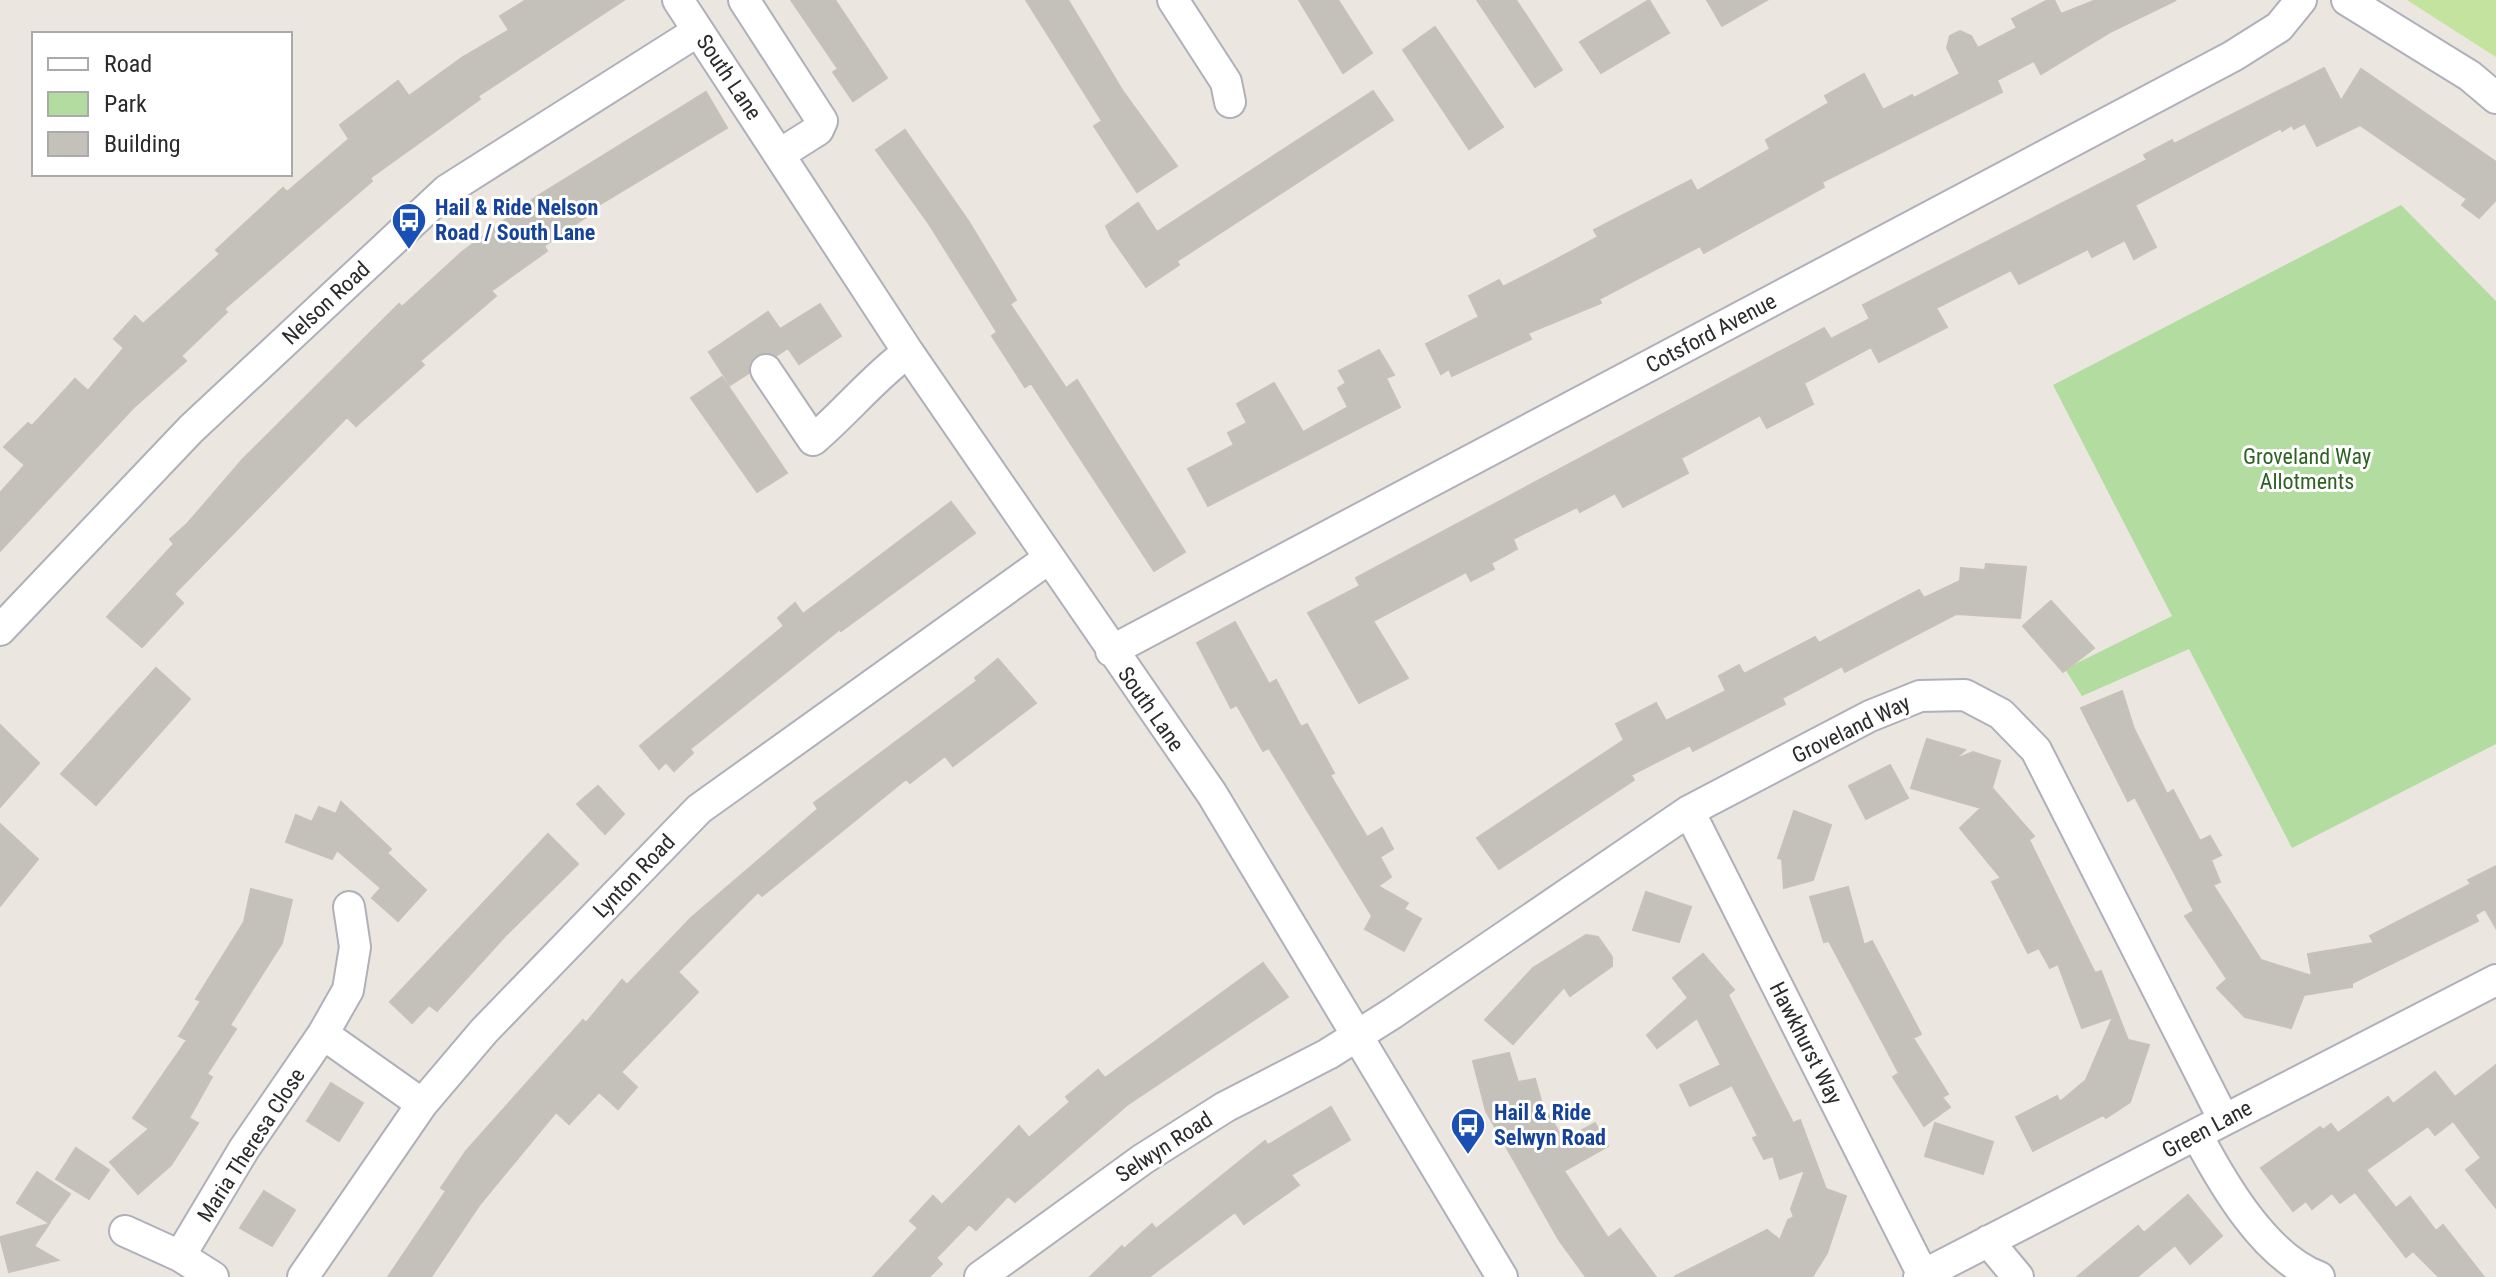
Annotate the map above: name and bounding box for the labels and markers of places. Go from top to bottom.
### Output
place label: Hail & Ride Nelson Road / South Lane [435,195,598,245]
bus stop icon: Hail & Ride Nelson Road / South Lane [390,201,428,251]
place label: Hail & Ride Selwyn Road [1494,1100,1606,1150]
bus stop icon: Hail & Ride Selwyn Road [1449,1106,1487,1156]

